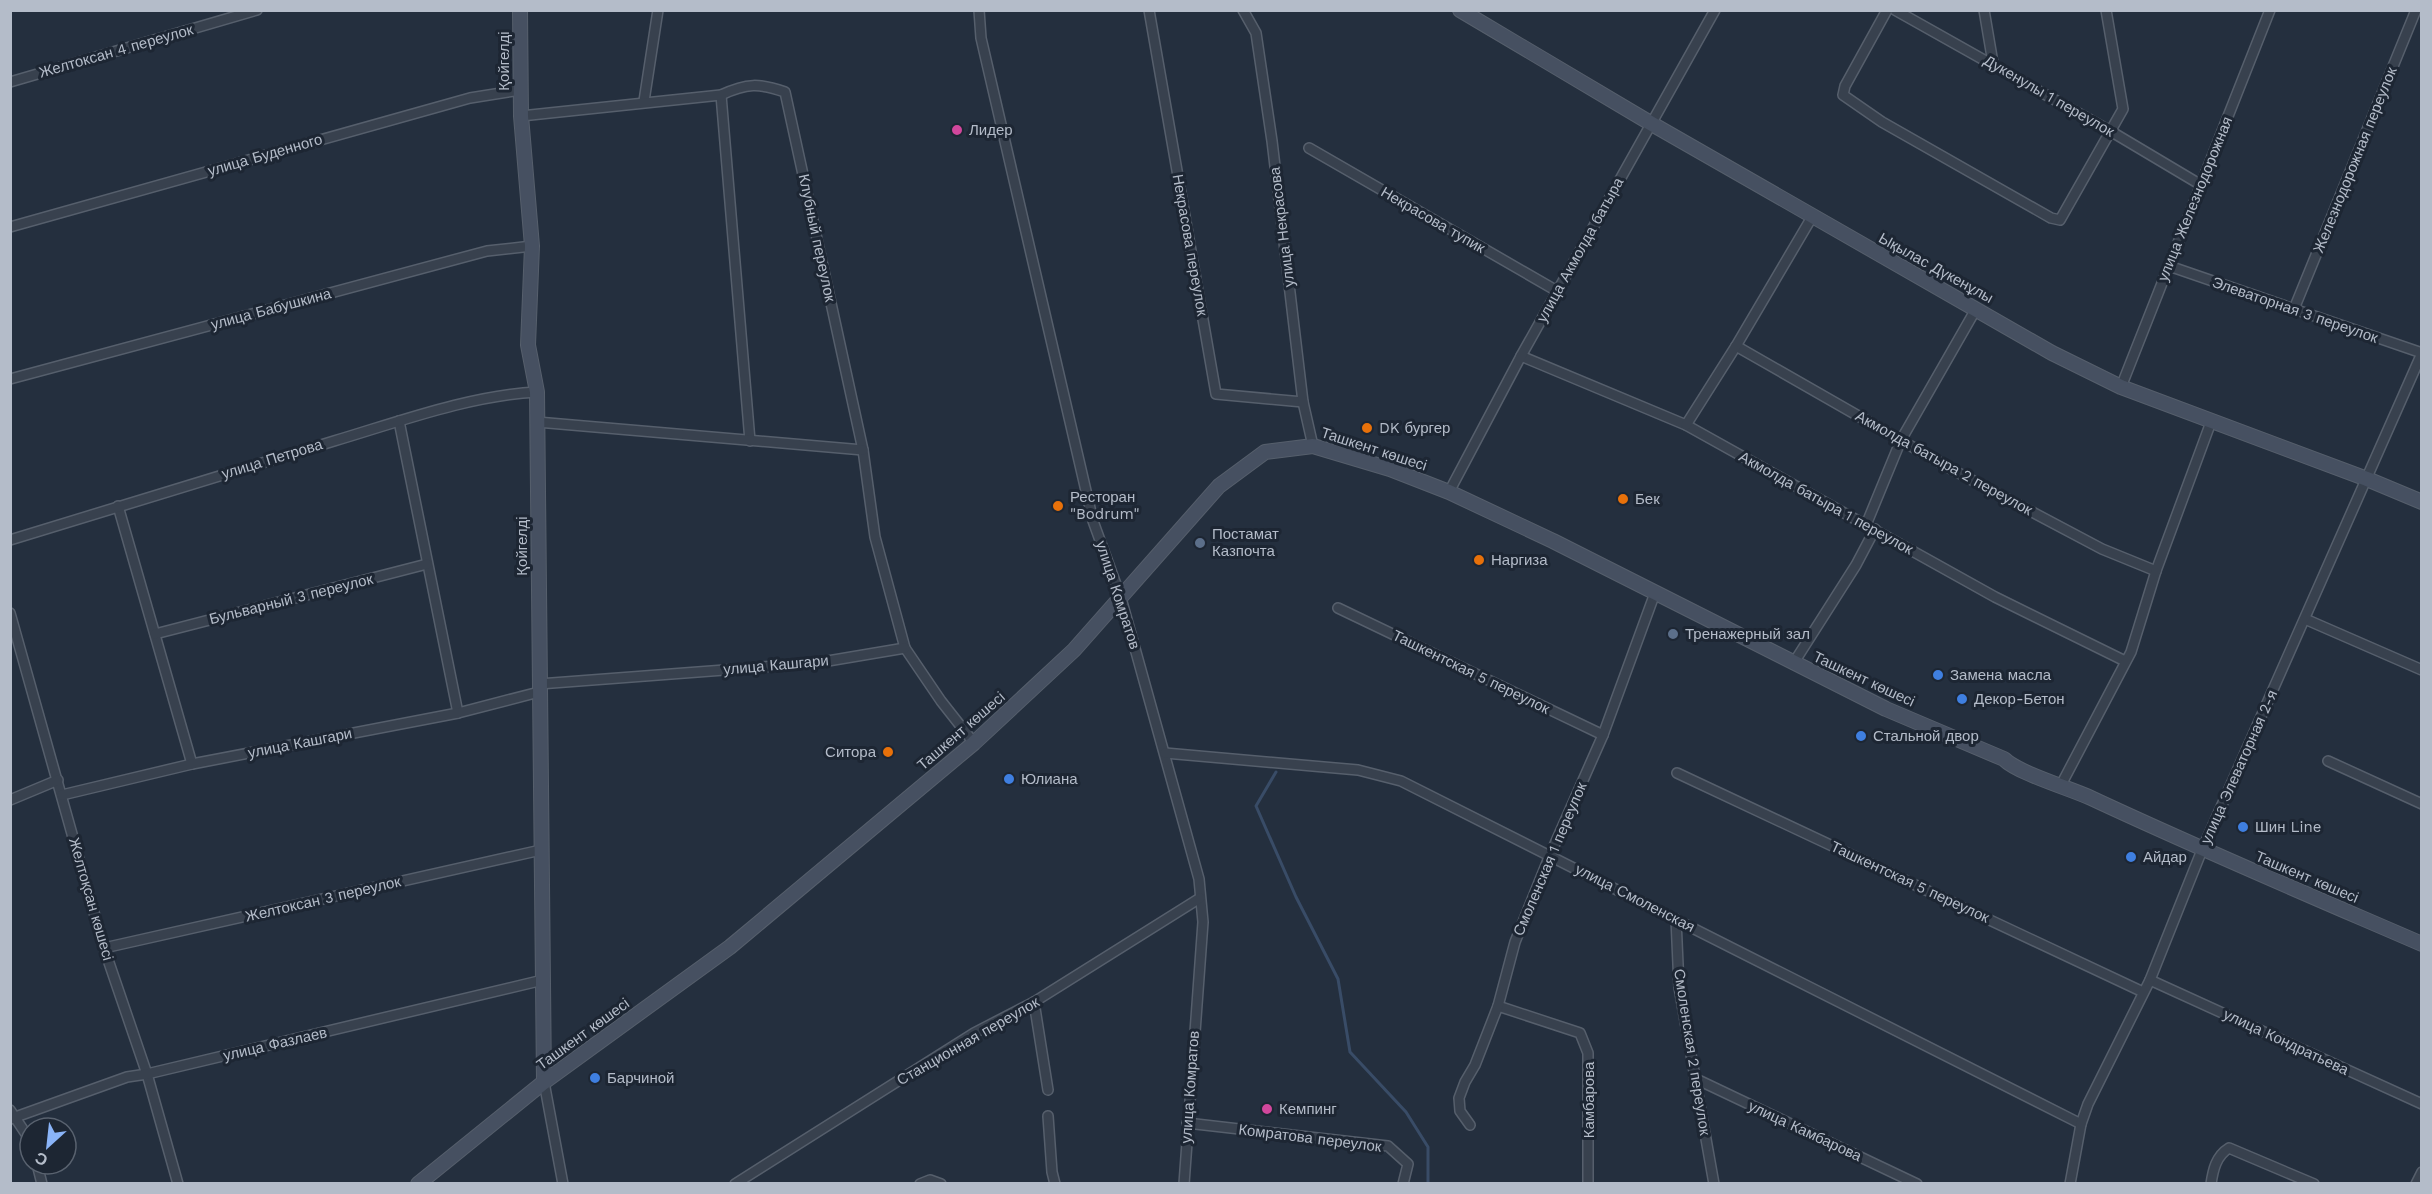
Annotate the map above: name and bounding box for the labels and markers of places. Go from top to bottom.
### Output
place label: Лидер [969,121,1013,139]
marker: Лидер [950,123,964,137]
place label: DK бургер [1379,419,1450,437]
marker: DK бургер [1360,421,1374,435]
place label: Ресторан "Bodrum" [1070,488,1140,523]
place label: Бек [1635,490,1660,508]
marker: Бек [1616,492,1630,506]
marker: Ресторан "Bodrum" [1051,499,1065,513]
place label: Постамат Казпочта [1212,525,1279,560]
marker: Постамат Казпочта [1193,536,1207,550]
place label: Наргиза [1491,551,1548,569]
marker: Наргиза [1472,553,1486,567]
place label: Тренажерный зал [1685,625,1810,643]
marker: Тренажерный зал [1666,627,1680,641]
place label: Замена масла [1950,666,2052,684]
marker: Замена масла [1931,668,1945,682]
place label: Декор-Бетон [1974,690,2065,708]
marker: Декор-Бетон [1955,692,1969,706]
place label: Стальной двор [1873,727,1979,745]
marker: Стальной двор [1854,729,1868,743]
place label: Ситора [825,743,877,761]
marker: Ситора [881,745,895,759]
place label: Юлиана [1021,770,1078,788]
marker: Юлиана [1002,772,1016,786]
place label: Шин Line [2255,818,2321,836]
marker: Шин Line [2236,820,2250,834]
place label: Айдар [2143,848,2187,866]
marker: Айдар [2124,850,2138,864]
place label: Барчиной [607,1069,674,1087]
marker: Барчиной [588,1071,602,1085]
place label: Кемпинг [1279,1100,1337,1118]
marker: Кемпинг [1260,1102,1274,1116]

